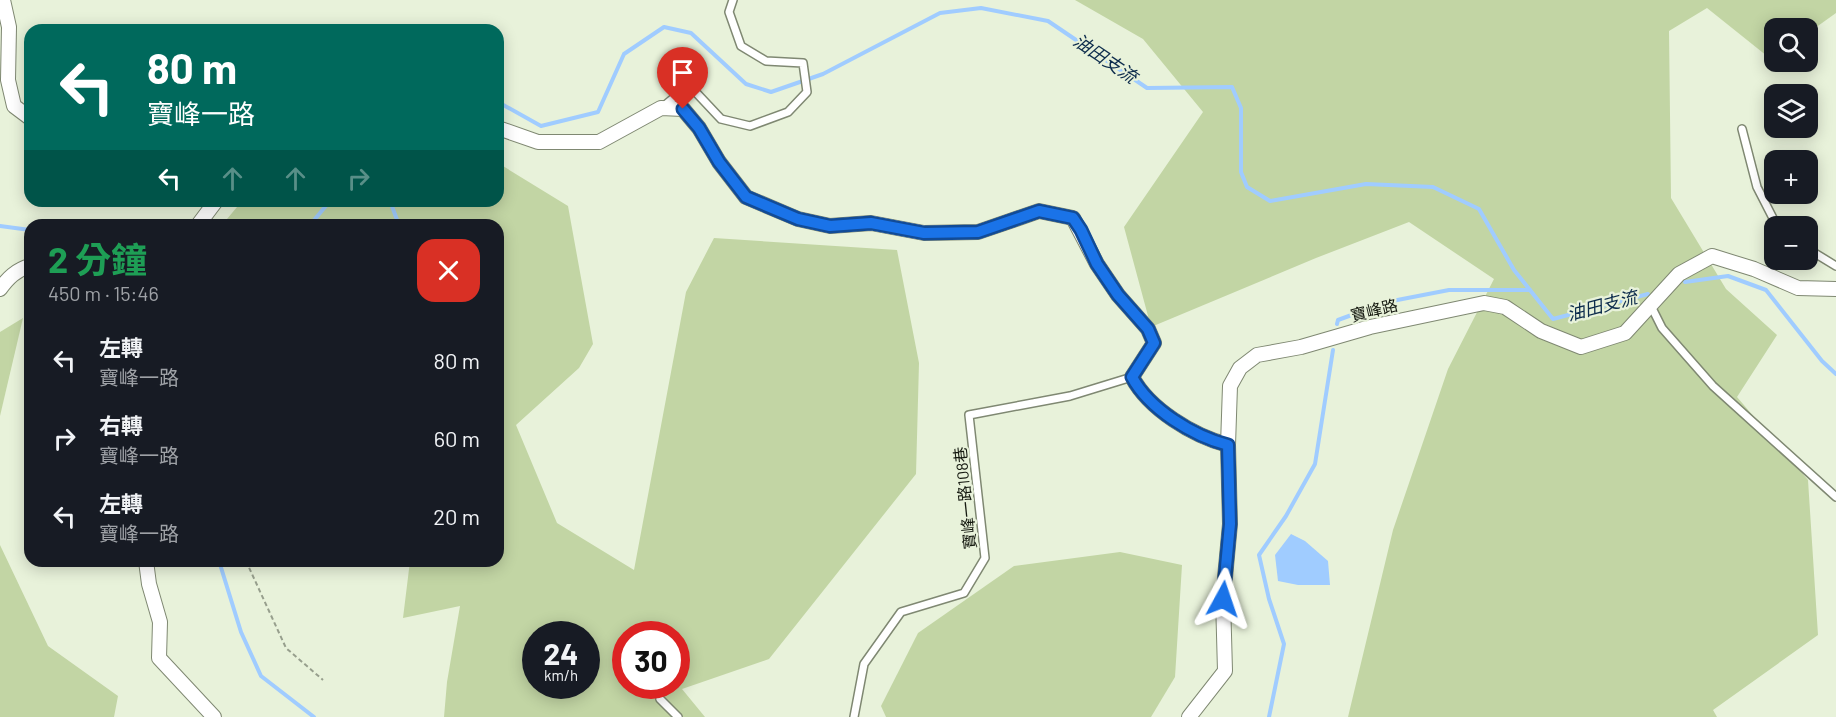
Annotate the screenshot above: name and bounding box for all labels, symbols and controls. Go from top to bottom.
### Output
map controls [1764,18,1818,270]
button: search [1764,18,1818,72]
water label: 油田支流 [1070,29,1144,89]
text: 80 m [147,42,237,92]
pin [657,47,708,109]
icon: left [48,48,126,126]
icon: arrive [666,56,699,89]
button: layers [1764,84,1818,138]
text: 寶峰一路 [147,97,255,129]
button: + [1764,150,1818,204]
icon: left [153,162,186,195]
icon: ahead [216,162,249,195]
icon: ahead [279,162,312,195]
icon: right [342,162,375,195]
button: − [1764,216,1818,270]
text: 2 分鐘 [48,237,147,280]
button: close [417,239,480,302]
text: 450 m · 15:46 [48,281,159,305]
water label: 油田支流 [1564,284,1642,325]
street label: 寶峰路 [1348,294,1399,325]
text: 左轉 [99,334,143,360]
icon: left [48,344,81,377]
text: 80 m [434,347,480,373]
text: 寶峰一路 [99,365,179,389]
text: 右轉 [99,412,143,438]
icon: right [48,422,81,455]
text: 60 m [434,425,480,451]
text: 寶峰一路 [99,443,179,467]
street label: 寶峰一路108巷 [950,446,979,550]
text: 左轉 [99,490,143,516]
icon: left [48,500,81,533]
text: 20 m [433,503,480,529]
text: 寶峰一路 [99,521,179,545]
position arrow [1191,567,1255,631]
speed limit sign: 30 [612,621,690,699]
text: 24 [544,635,578,671]
text: km/h [544,666,578,684]

